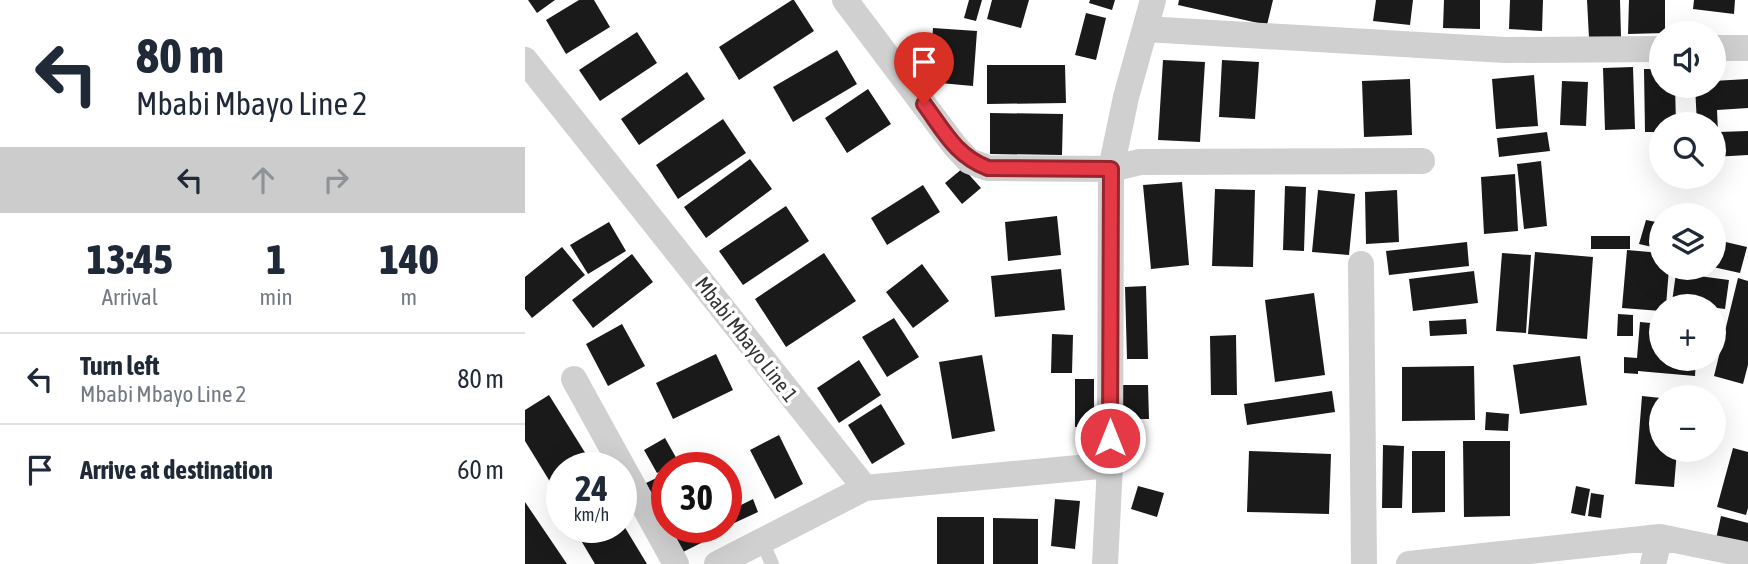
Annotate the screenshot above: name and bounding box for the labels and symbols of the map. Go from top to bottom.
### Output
pin [894,32,954,104]
street label: Mbabi Mbayo Line 1 [691,272,803,406]
position arrow [1073,401,1147,475]
speed limit sign: 30 [651,452,742,543]

